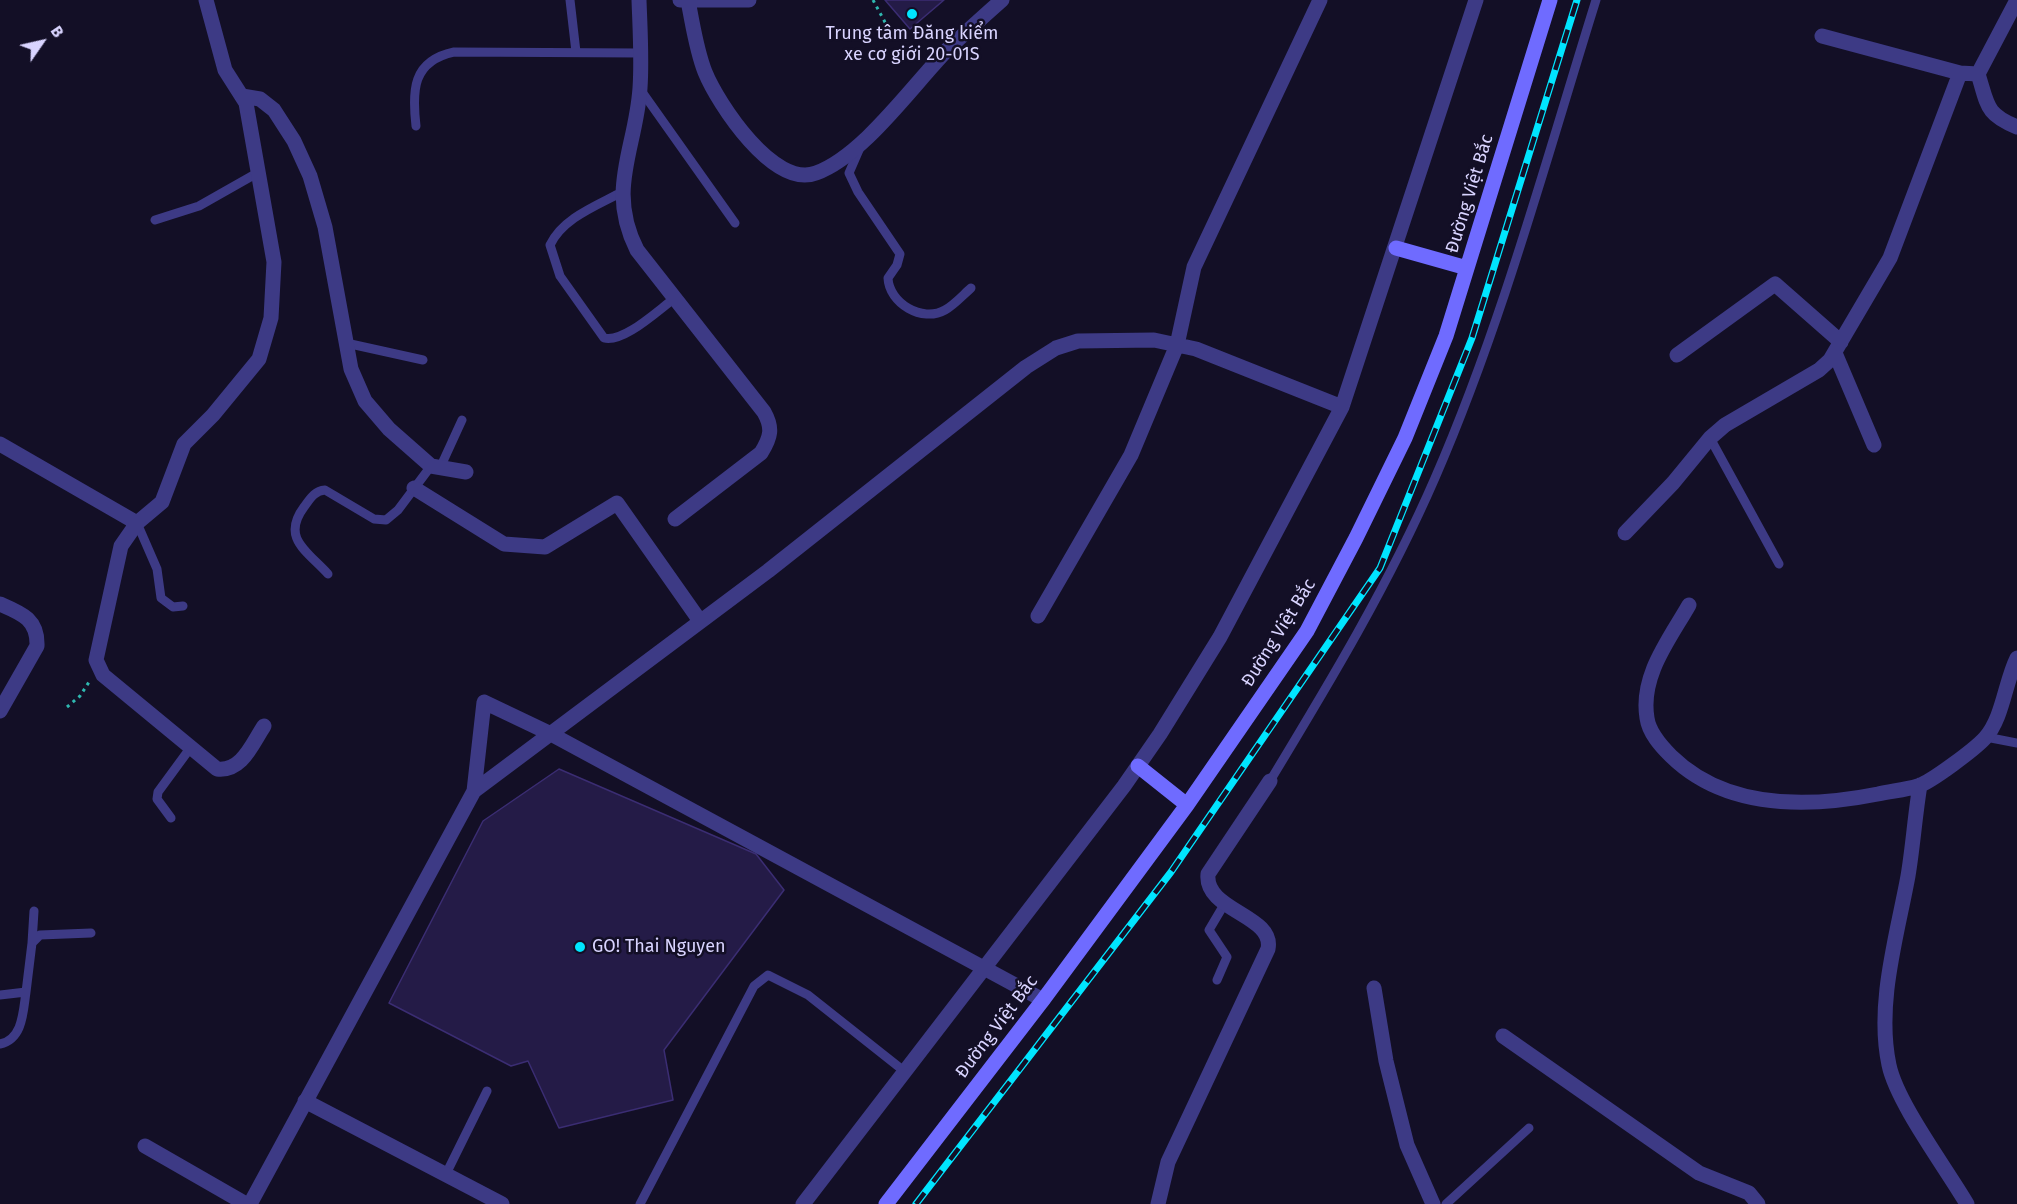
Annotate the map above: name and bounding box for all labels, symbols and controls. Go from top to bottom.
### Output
marker: Trung tâm Đăng kiểm xe cơ giới 20-01S [905,7,919,21]
north arrow [12,12,72,72]
text: B [47,22,68,41]
place label: Trung tâm Đăng kiểm xe cơ giới 20-01S [826,23,998,66]
street label: Đường Việt Bắc [1442,132,1498,256]
street label: Đường Việt Bắc [1237,575,1321,691]
place label: GO! Thai Nguyen [592,936,726,958]
marker: GO! Thai Nguyen [573,940,587,954]
street label: Đường Việt Bắc [951,971,1043,1083]

